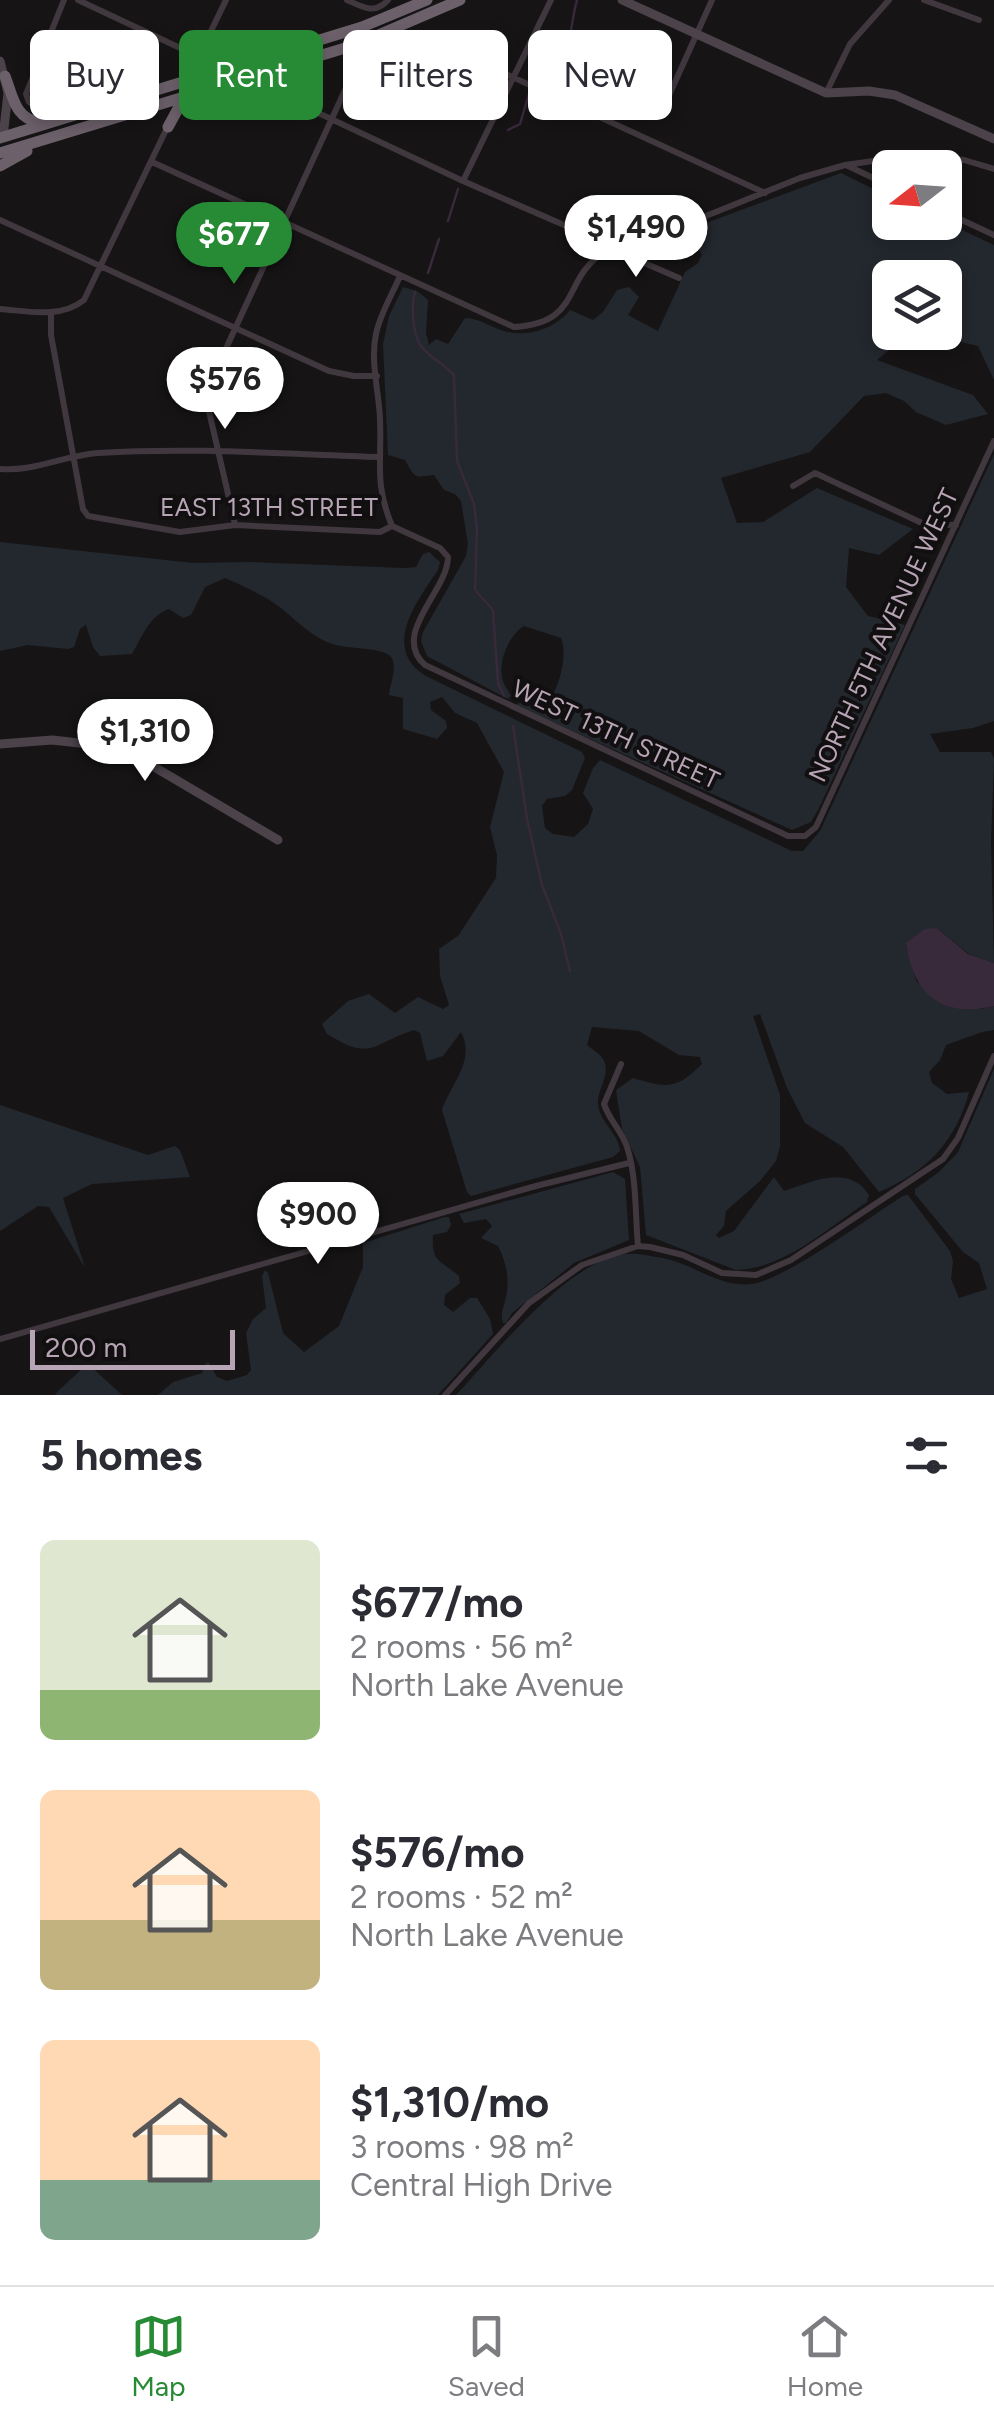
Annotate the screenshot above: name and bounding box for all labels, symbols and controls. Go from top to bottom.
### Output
chip: Buy [30,30,159,120]
chip: Rent [179,30,323,120]
chip: Filters [343,30,508,120]
chip: New [528,30,672,120]
north arrow [872,150,962,240]
map controls [872,150,962,350]
pin: $1,490 [555,195,717,280]
pin: $677 [175,202,293,287]
text: $1,490 [586,208,686,246]
text: $677 [198,215,270,253]
button: layers [872,260,962,350]
pin: $576 [166,347,284,432]
text: $576 [189,360,261,398]
street label: NORTH 5TH AVENUE WEST [802,483,964,786]
street label: EAST 13TH STREET [160,492,378,522]
street label: WEST 13TH STREET [508,673,724,795]
pin: $1,310 [64,699,226,784]
text: $1,310 [99,712,191,750]
pin: $900 [259,1182,377,1267]
text: $900 [279,1195,357,1233]
scale bar [30,1325,235,1370]
text: 200 m [45,1330,127,1364]
icon: filters [899,1428,954,1483]
text: 5 homes [40,1430,202,1481]
text: $677/mo [350,1577,524,1628]
icon: home [120,1580,240,1700]
text: 2 rooms · 56 m² [350,1628,573,1666]
text: North Lake Avenue [350,1666,624,1704]
text: $576/mo [350,1827,525,1878]
icon: home [120,1830,240,1950]
text: 2 rooms · 52 m² [350,1878,573,1916]
text: North Lake Avenue [350,1916,624,1954]
text: $1,310/mo [350,2077,549,2128]
icon: home [120,2080,240,2200]
text: 3 rooms · 98 m² [350,2128,574,2166]
text: Central High Drive [350,2166,613,2204]
tab: Map [131,2309,186,2403]
tab: Saved [448,2309,525,2403]
tab: Home [787,2309,863,2403]

